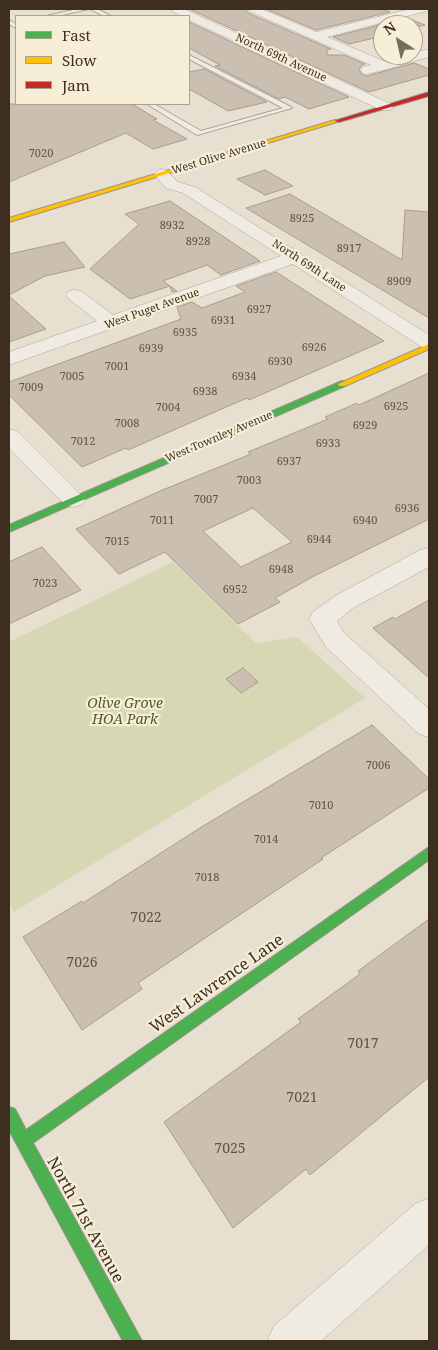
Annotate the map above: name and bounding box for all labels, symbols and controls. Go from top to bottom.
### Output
legend [15,15,190,105]
north arrow [373,15,423,65]
text: N [380,17,400,39]
text: Fast [62,25,91,45]
street label: North 69th Avenue [233,31,329,85]
text: Slow [62,50,96,70]
text: Jam [62,75,90,95]
street label: West Olive Avenue [170,136,268,178]
house number: 7020 [29,147,53,161]
house number: 8925 [290,212,314,226]
house number: 8932 [160,219,184,233]
house number: 8928 [186,235,210,249]
street label: North 69th Lane [269,237,349,295]
house number: 8917 [337,242,361,256]
house number: 8909 [387,275,411,289]
street label: West Puget Avenue [103,286,201,332]
house number: 6927 [247,303,271,317]
house number: 6931 [211,314,235,328]
house number: 6935 [173,326,197,340]
house number: 6926 [302,341,326,355]
house number: 6939 [139,342,163,356]
house number: 6930 [268,355,292,369]
house number: 7001 [105,360,129,374]
house number: 7005 [60,370,84,384]
house number: 6934 [232,370,256,384]
house number: 7009 [19,381,43,395]
house number: 6938 [193,385,217,399]
house number: 6925 [384,400,408,414]
house number: 7004 [156,401,180,415]
street label: West Townley Avenue [163,408,275,466]
house number: 7008 [115,417,139,431]
house number: 6929 [353,419,377,433]
house number: 7012 [71,435,95,449]
house number: 6933 [316,437,340,451]
house number: 6937 [277,455,301,469]
house number: 7003 [237,474,261,488]
house number: 7007 [194,493,218,507]
house number: 6936 [395,502,419,516]
house number: 7011 [150,514,174,528]
house number: 6940 [353,514,377,528]
house number: 6944 [307,533,331,547]
house number: 7015 [105,535,129,549]
house number: 6948 [269,563,293,577]
house number: 7023 [33,577,57,591]
house number: 6952 [223,583,247,597]
park label: Olive Grove HOA Park [87,696,163,729]
house number: 7006 [366,759,390,773]
house number: 7010 [309,799,333,813]
house number: 7014 [254,833,278,847]
house number: 7018 [195,871,219,885]
house number: 7022 [130,910,162,926]
street label: West Lawrence Lane [146,931,288,1037]
house number: 7026 [66,955,98,971]
house number: 7017 [347,1036,379,1052]
house number: 7021 [286,1090,318,1106]
house number: 7025 [214,1141,246,1157]
street label: North 71st Avenue [42,1154,128,1286]

